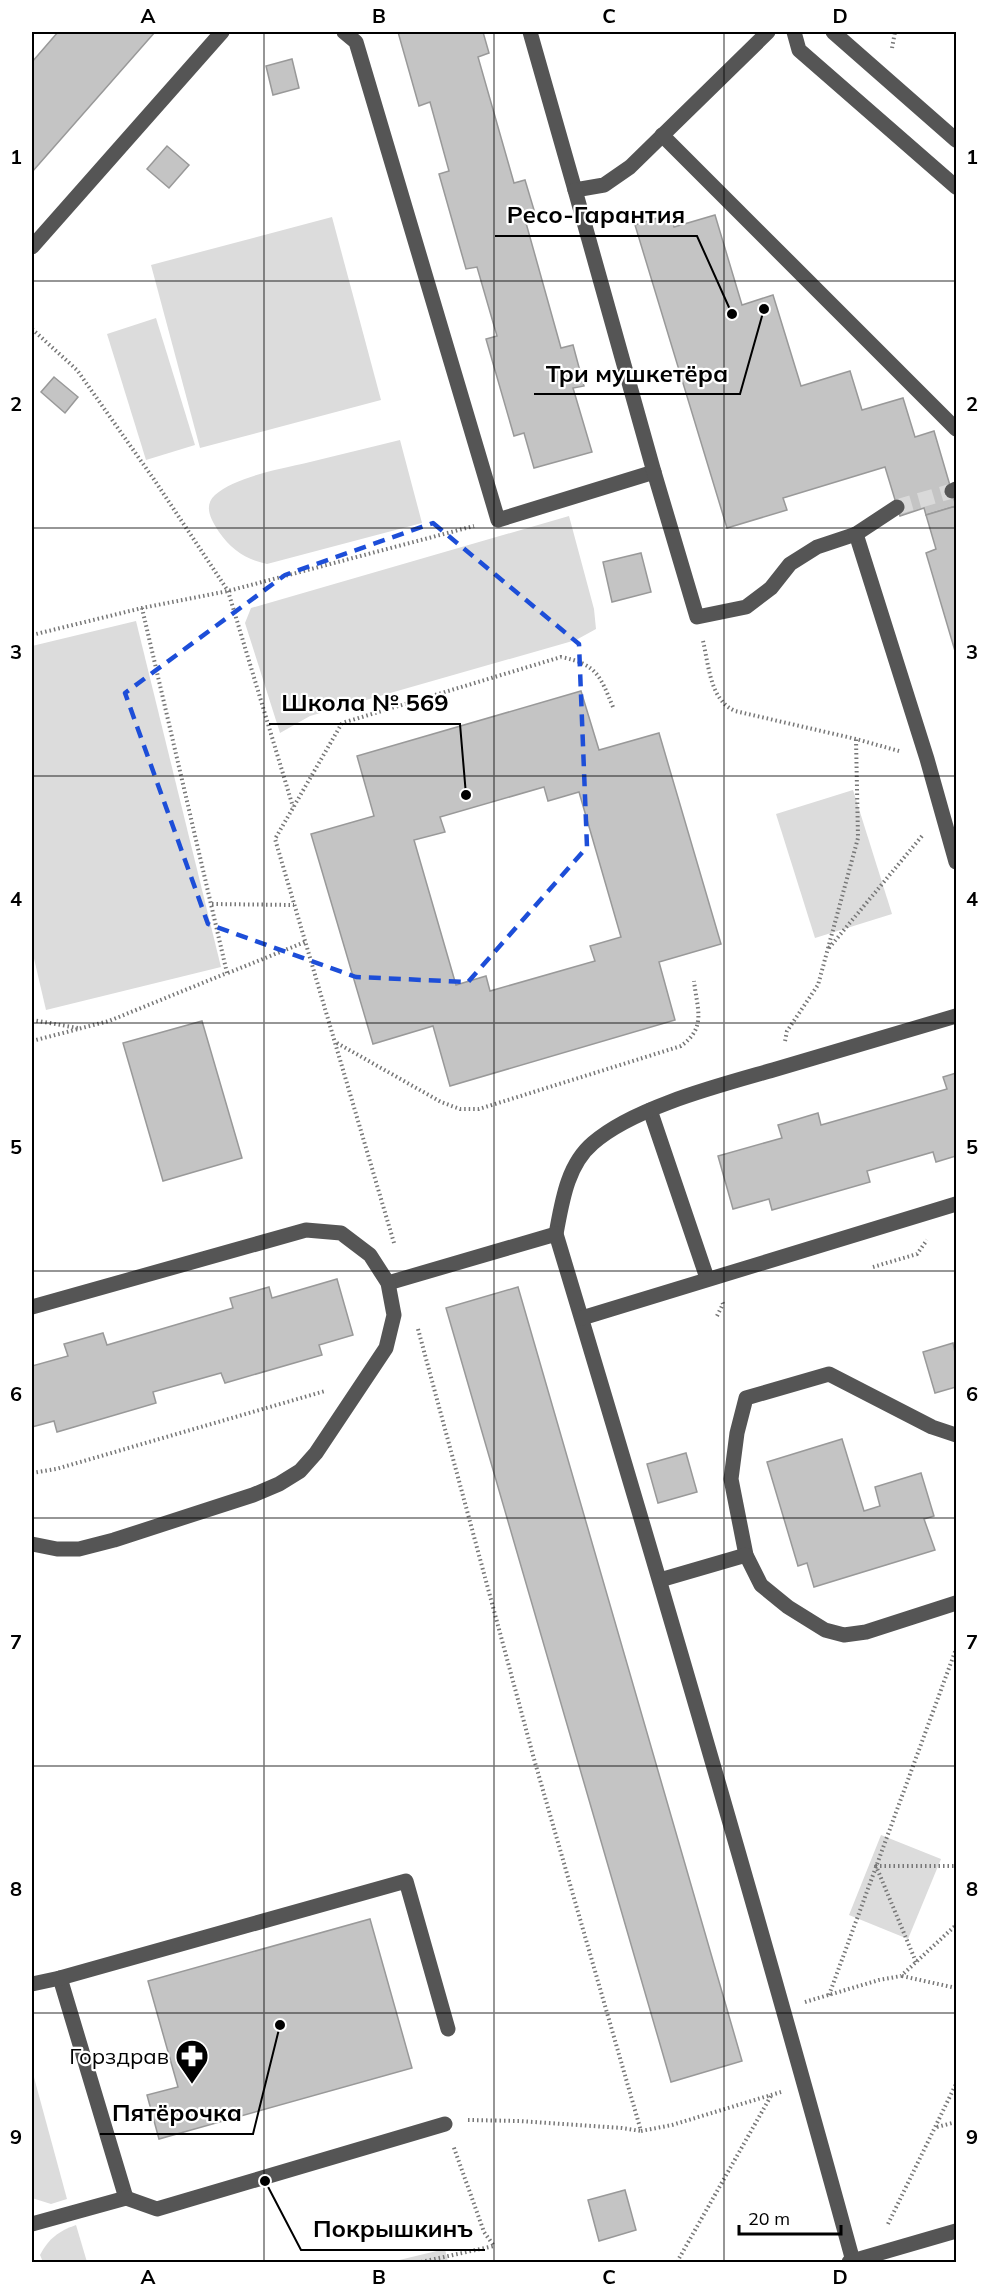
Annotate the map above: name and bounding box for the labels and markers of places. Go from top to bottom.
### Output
callout: Ресо-Гарантия [495,194,697,236]
callout: Три мушкетёра [534,352,740,394]
callout: Школа № 569 [269,682,460,724]
pharmacy icon: Горздрав [174,2038,210,2085]
place label: Горздрав [69,2042,169,2070]
callout: Пятёрочка [100,2092,253,2134]
callout: Покрышкинъ [301,2208,485,2250]

